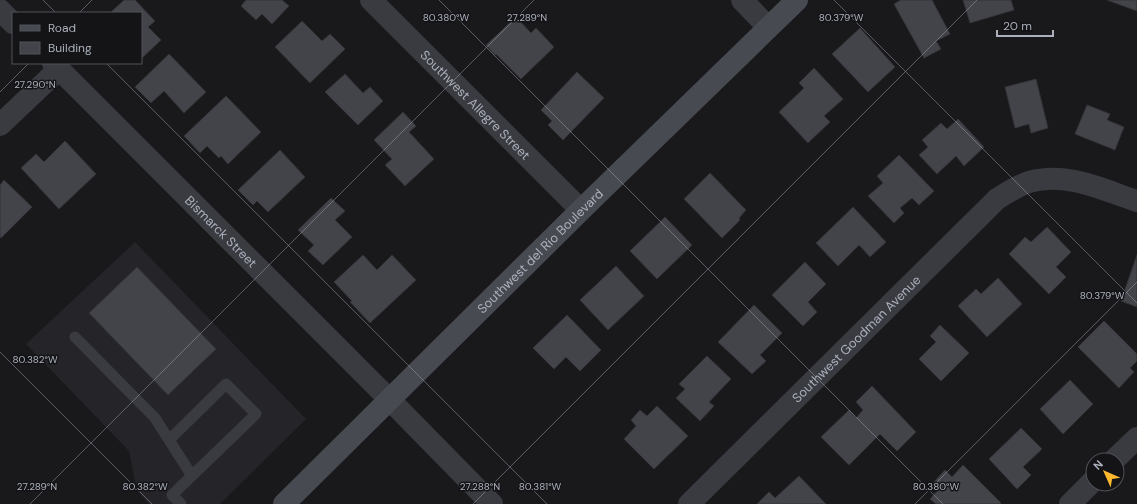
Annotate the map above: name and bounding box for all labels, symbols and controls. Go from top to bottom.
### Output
text: 80.380°W [423,11,470,24]
text: 27.289°N [507,11,547,24]
text: 80.379°W [819,11,864,24]
legend [12,12,142,64]
scale bar [997,12,1053,38]
text: 20 m [1003,18,1032,34]
text: Road [48,20,76,36]
text: Building [48,40,92,56]
street label: Southwest Allegre Street [417,46,534,164]
text: 27.290°N [14,78,56,91]
street label: Southwest del Rio Boulevard [474,185,607,317]
street label: Bismarck Street [181,192,261,271]
street label: Southwest Goodman Avenue [788,272,924,406]
text: 80.379°W [1080,289,1125,302]
text: 80.382°W [12,353,58,366]
north arrow [1085,452,1125,492]
text: N [1090,457,1106,473]
text: 27.289°N [17,480,57,493]
text: 80.382°W [122,480,168,493]
text: 27.288°N [460,480,500,493]
text: 80.381°W [519,480,562,493]
text: 80.380°W [913,480,960,493]

